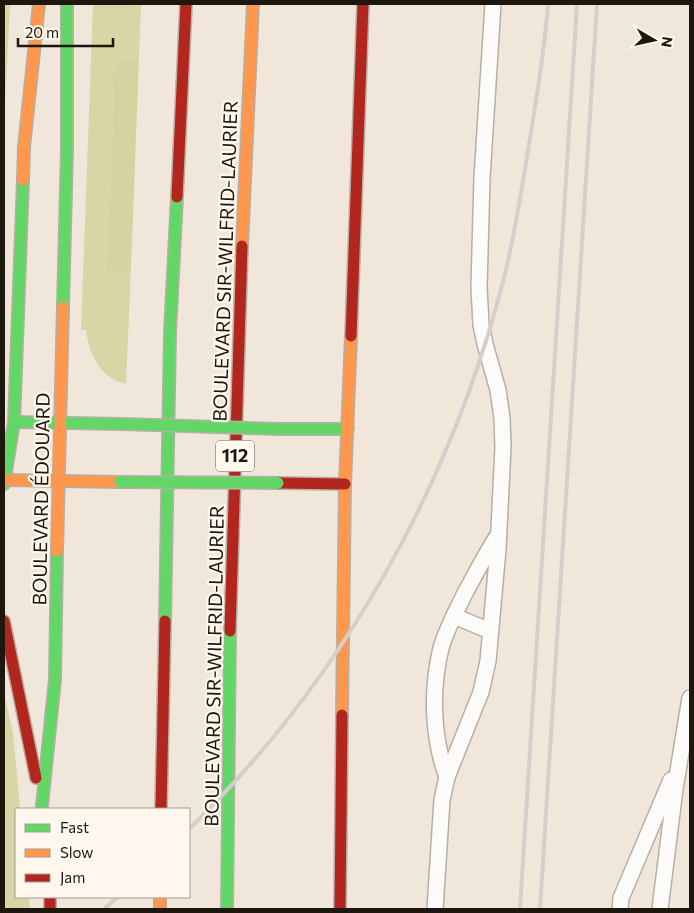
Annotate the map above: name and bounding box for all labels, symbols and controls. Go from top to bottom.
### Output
scale bar [18,15,112,47]
north arrow [629,15,679,65]
text: 20 m [25,23,59,41]
text: N [658,36,677,49]
street label: BOULEVARD SIR-WILFRID-LAURIER [207,100,242,422]
street label: BOULEVARD ÉDOUARD [27,392,54,606]
road number: 112 [216,441,254,472]
street label: BOULEVARD SIR-WILFRID-LAURIER [199,505,228,827]
legend [15,808,190,898]
text: Fast [60,818,89,836]
text: Slow [60,843,93,861]
text: Jam [60,868,85,886]

